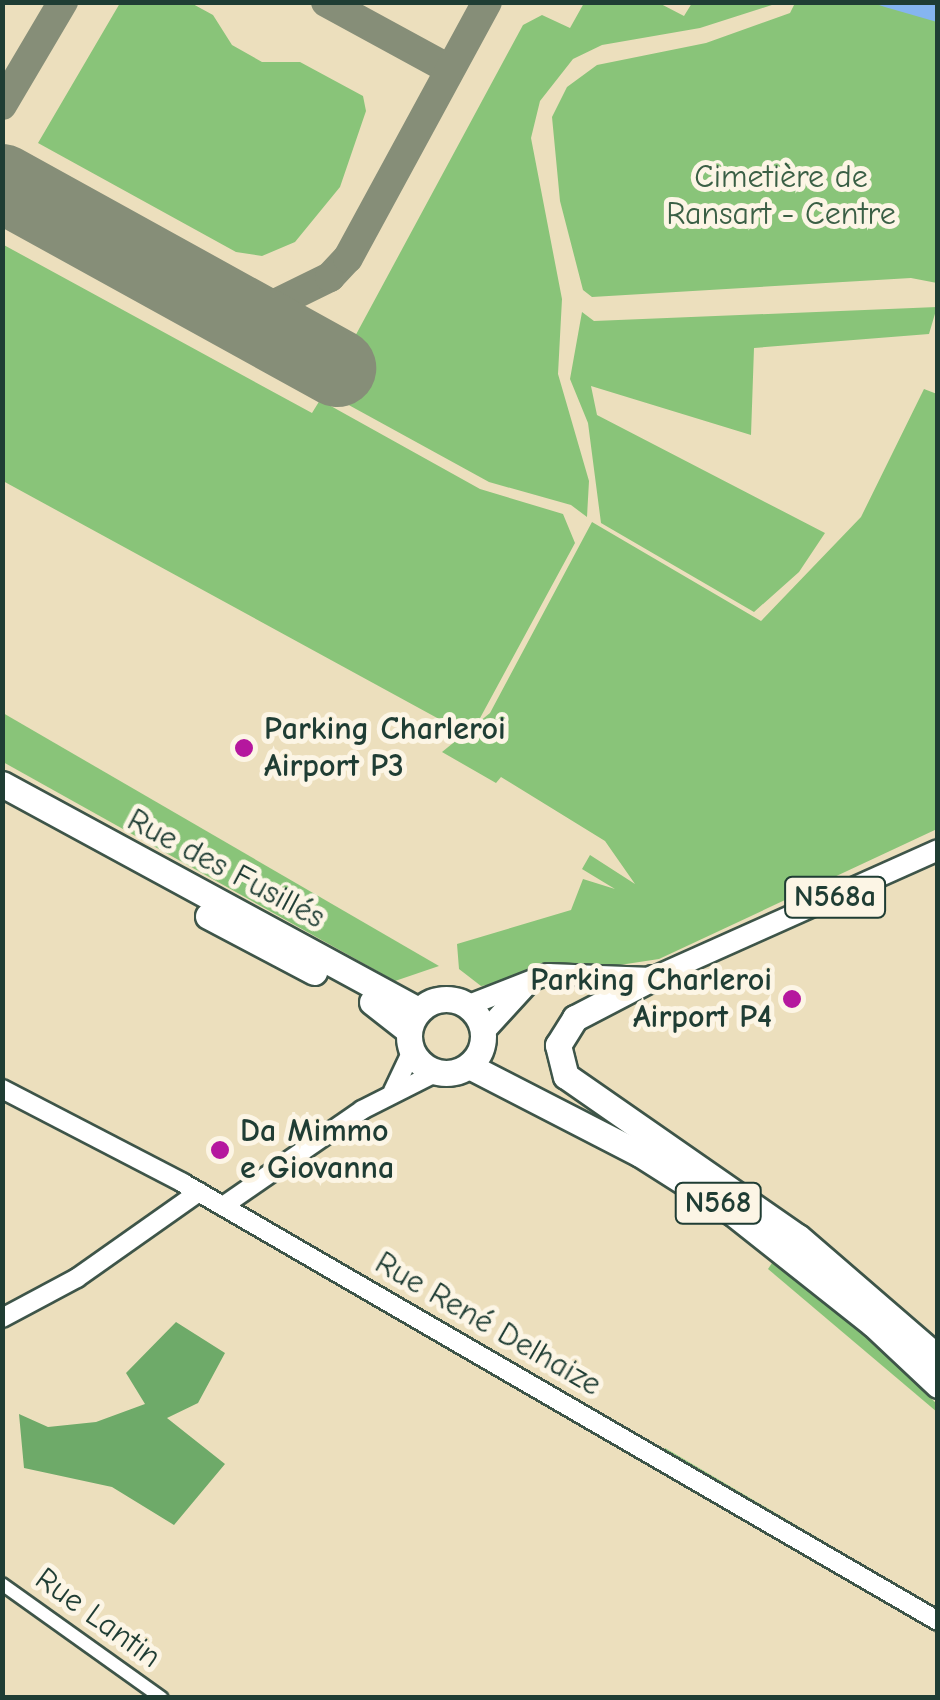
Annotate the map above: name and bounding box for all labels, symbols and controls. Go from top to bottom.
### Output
park label: Cimetière de Ransart - Centre [666,159,896,234]
place label: Parking Charleroi Airport P3 [264,711,506,786]
marker: Parking Charleroi Airport P3 [233,737,255,759]
street label: Rue des Fusillés [121,801,331,937]
road number: N568a [782,872,888,922]
place label: Parking Charleroi Airport P4 [530,962,772,1037]
marker: Parking Charleroi Airport P4 [781,988,803,1010]
place label: Da Mimmo e Giovanna [240,1113,394,1188]
marker: Da Mimmo e Giovanna [209,1139,231,1161]
road number: N568 [673,1178,763,1228]
street label: Rue René Delhaize [368,1244,608,1404]
street label: Rue Lantin [28,1560,168,1676]

